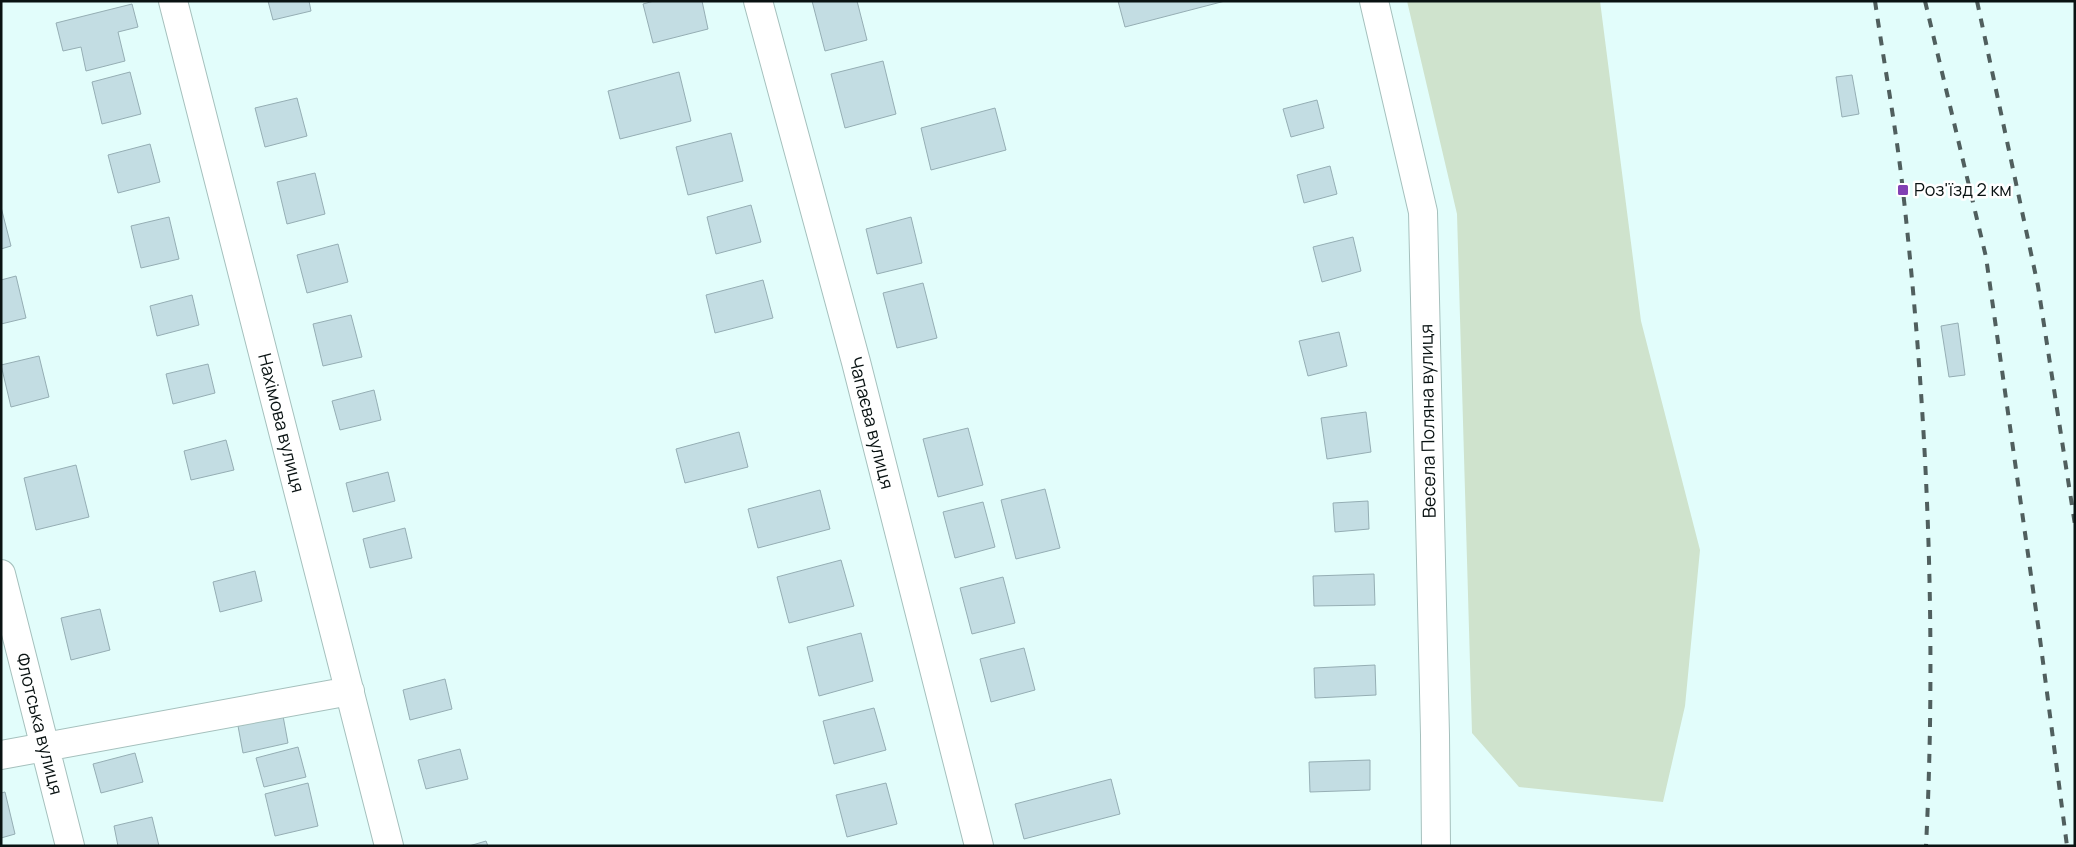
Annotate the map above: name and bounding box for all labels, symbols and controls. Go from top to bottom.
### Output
place label: Роз'їзд 2 км [1914,177,2012,201]
marker: Роз'їзд 2 км [1896,183,1910,197]
street label: Весела Поляна вулиця [1413,324,1441,518]
street label: Нахімова вулиця [253,351,311,495]
street label: Чапаєва вулиця [844,354,900,491]
street label: Флотська вулиця [11,650,69,797]

